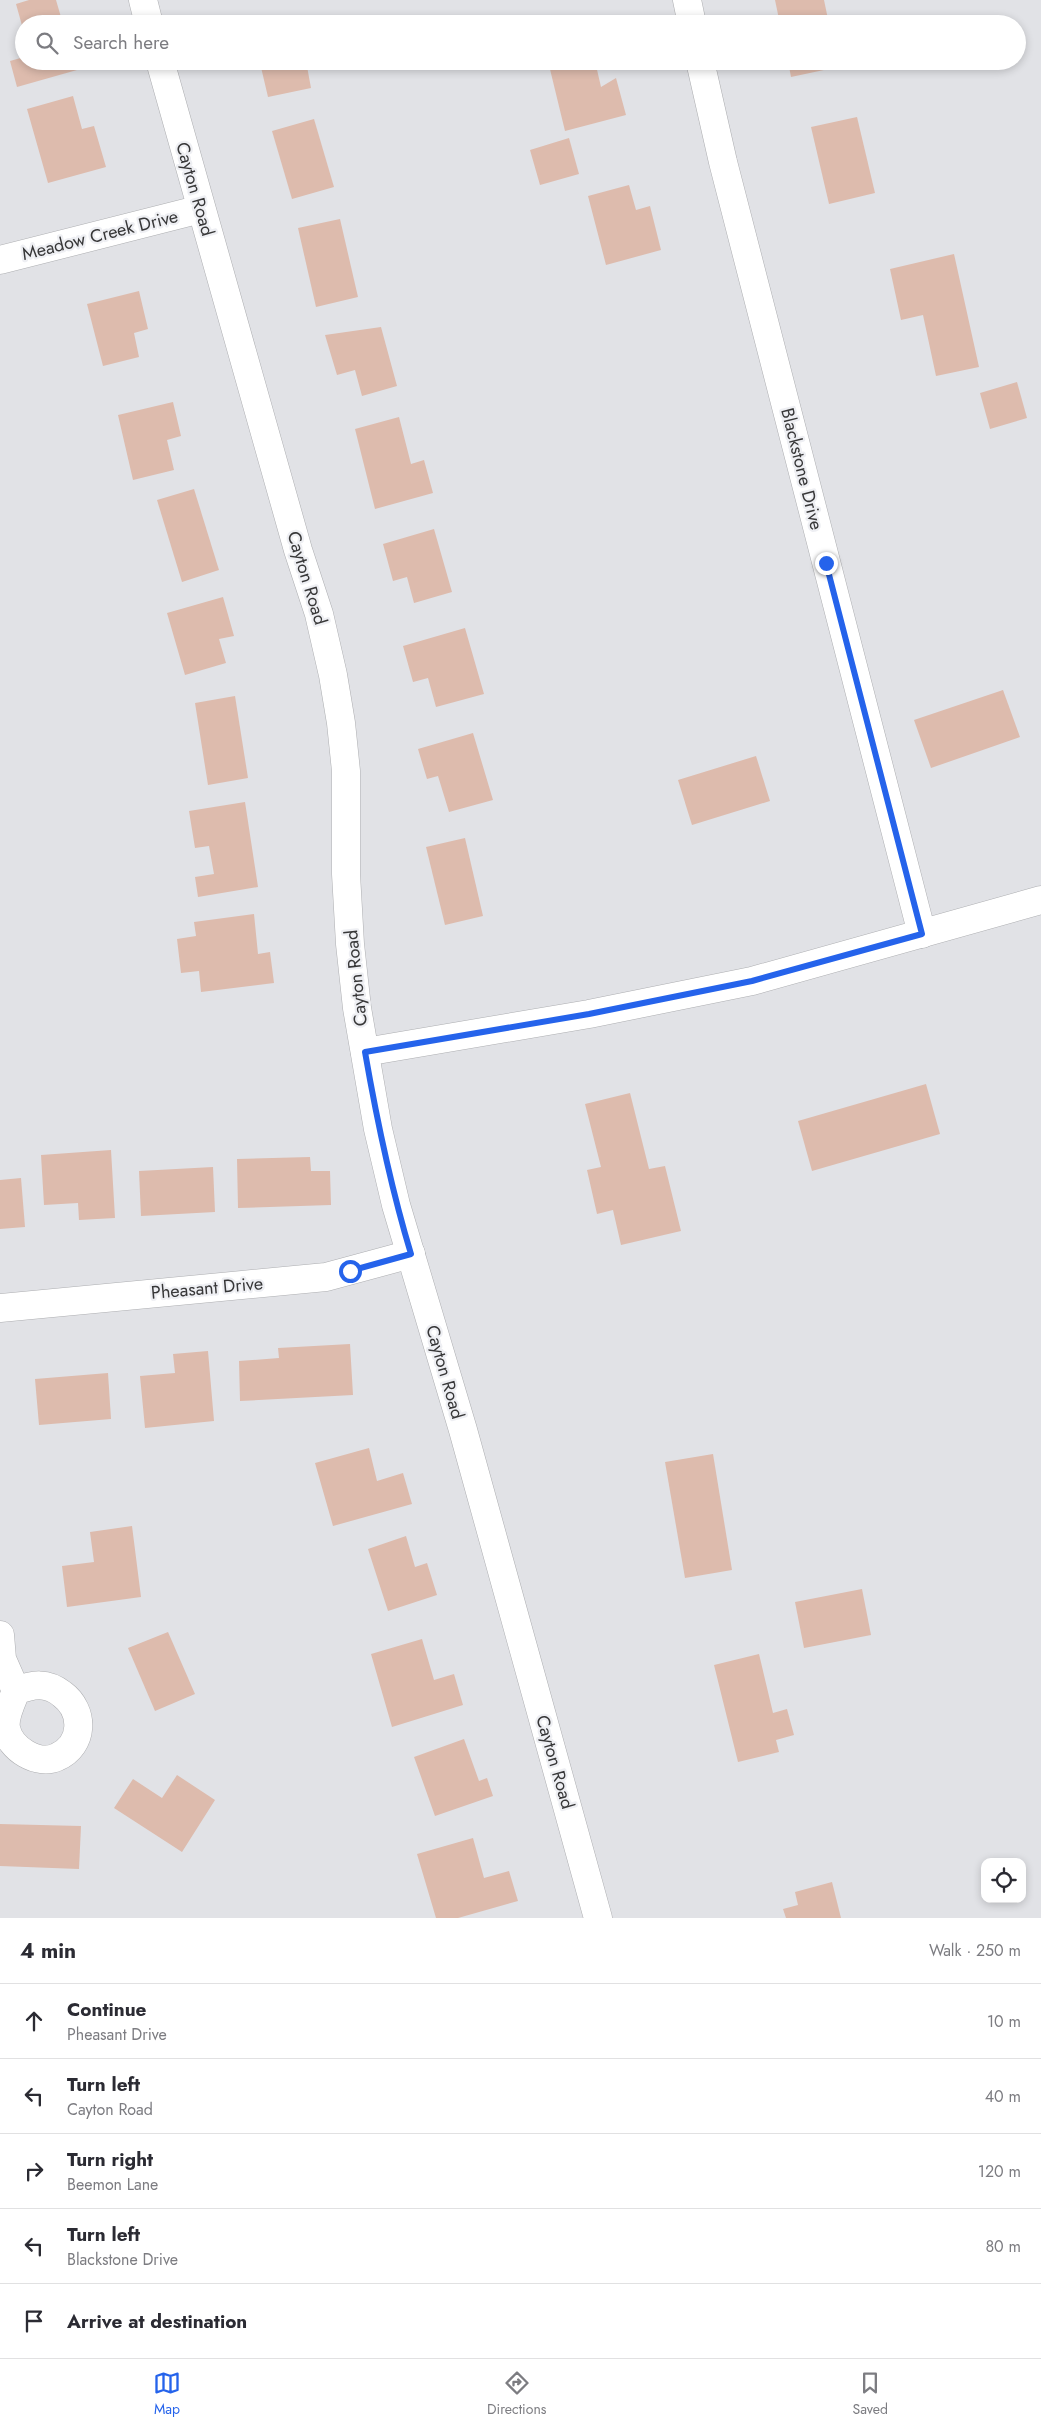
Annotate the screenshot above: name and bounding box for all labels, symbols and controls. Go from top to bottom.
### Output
search box [15,15,1026,70]
icon: search [33,29,61,57]
text: Search here [73,29,169,56]
street label: Cayton Road [169,139,221,239]
street label: Meadow Creek Drive [19,203,181,267]
street label: Blackstone Drive [774,405,830,533]
street label: Cayton Road [280,528,334,628]
route end [815,552,838,575]
street label: Cayton Road [338,929,374,1027]
route start [339,1260,362,1283]
street label: Pheasant Drive [150,1270,264,1306]
street label: Cayton Road [419,1322,471,1422]
street label: Cayton Road [529,1712,581,1812]
map controls [981,1858,1026,1903]
button: locate [981,1858,1026,1903]
text: 4 min [20,1936,76,1966]
text: Walk · 250 m [929,1939,1021,1962]
text: Continue [67,1996,146,2023]
icon: ahead [20,2007,48,2035]
text: 10 m [987,2010,1021,2033]
text: Pheasant Drive [67,2023,167,2046]
text: Turn left [67,2071,140,2098]
icon: left [20,2082,48,2110]
text: 40 m [985,2085,1021,2108]
text: Cayton Road [67,2098,153,2121]
text: Turn right [67,2146,153,2173]
icon: right [20,2157,48,2185]
text: 120 m [978,2160,1021,2183]
text: Beemon Lane [67,2173,158,2196]
text: Turn left [67,2221,140,2248]
icon: left [20,2232,48,2260]
text: 80 m [985,2235,1021,2258]
text: Blackstone Drive [67,2248,178,2271]
icon: arrive [20,2307,48,2335]
text: Arrive at destination [67,2308,247,2335]
tab: Map [153,2369,181,2419]
tab: Directions [487,2369,546,2419]
tab: Saved [852,2369,888,2419]

